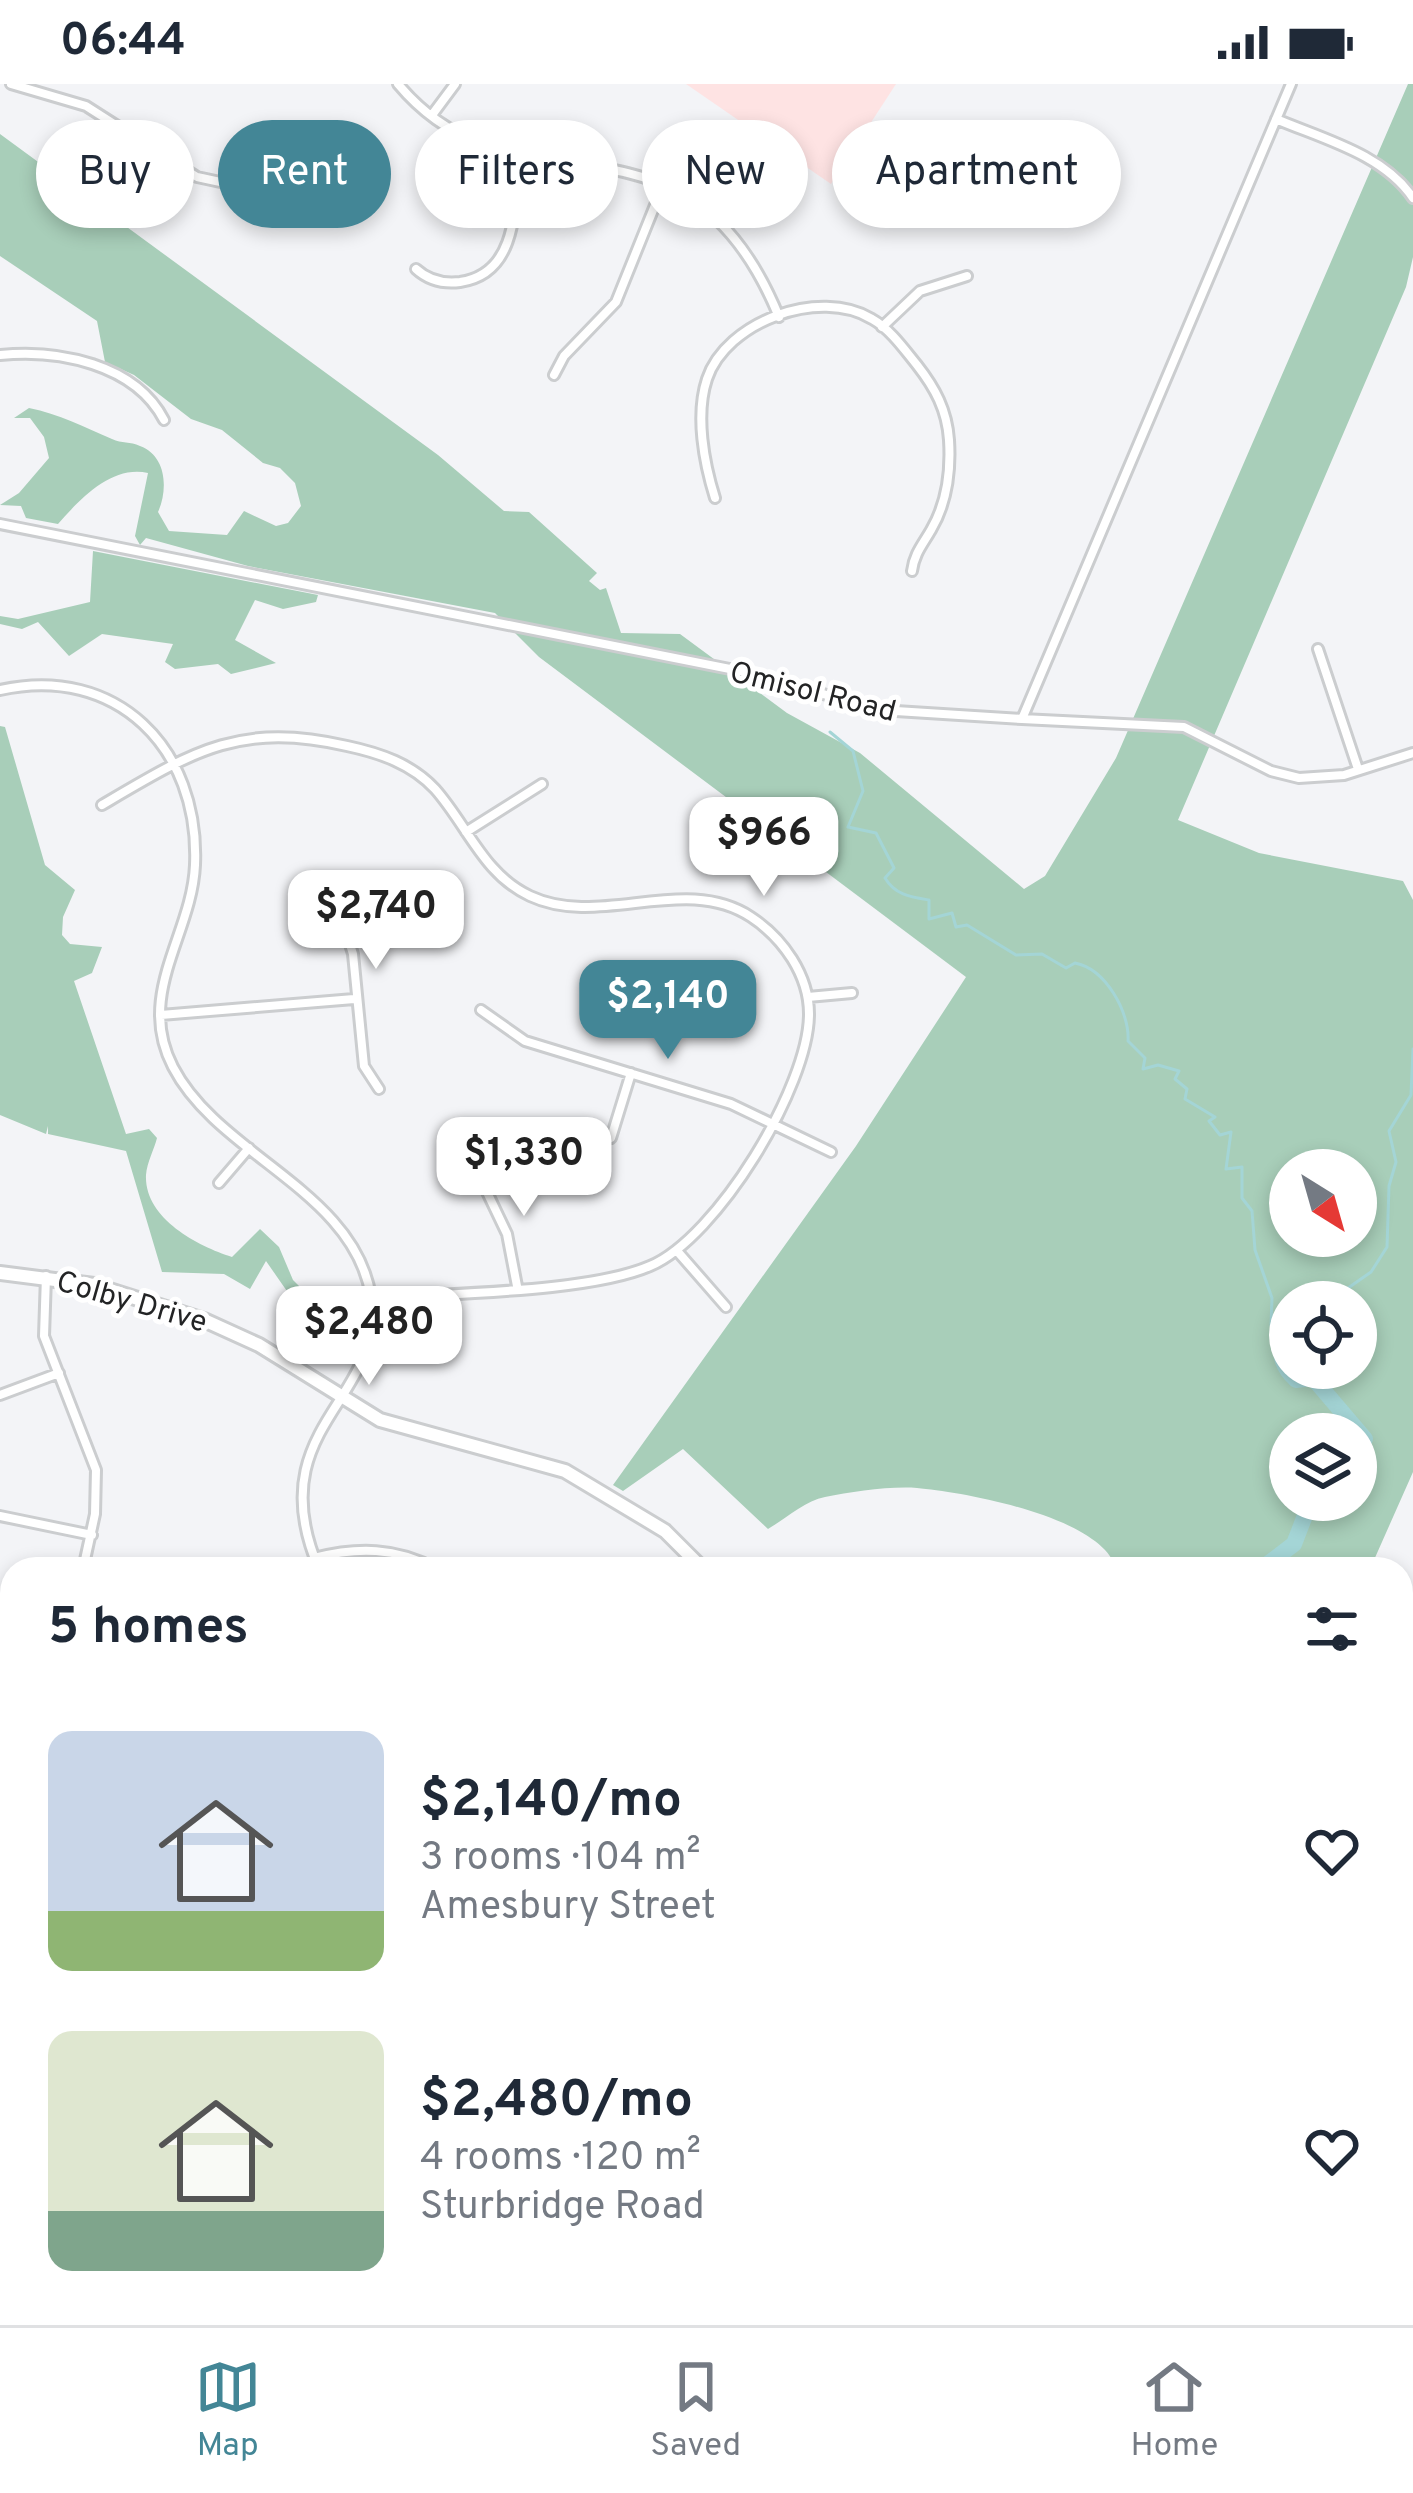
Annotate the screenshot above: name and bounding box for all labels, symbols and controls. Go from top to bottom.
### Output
text: 06:44 [60,14,186,71]
chip: Buy [36,120,194,228]
chip: Rent [218,120,391,228]
chip: Filters [415,120,618,228]
chip: New [642,120,808,228]
chip: Apartment [832,120,1121,228]
street label: Omisol Road [725,655,899,732]
pin: $966 [693,797,835,899]
text: $966 [716,811,812,860]
pin: $2,740 [278,870,474,972]
text: $2,740 [315,884,437,933]
pin: $2,140 [570,960,766,1062]
text: $2,140 [606,974,730,1023]
pin: $1,330 [426,1117,622,1219]
text: $1,330 [463,1131,585,1180]
north arrow [1269,1149,1377,1257]
map controls [1269,1149,1377,1521]
street label: Colby Drive [52,1264,211,1343]
button: locate [1269,1281,1377,1389]
pin: $2,480 [271,1286,467,1388]
text: $2,480 [303,1300,435,1349]
button: layers [1269,1413,1377,1521]
icon: filters [1299,1596,1365,1662]
text: 5 homes [48,1597,249,1662]
text: $2,140/mo [420,1770,682,1835]
icon: home [144,1779,288,1923]
icon: heart [1299,1818,1365,1884]
text: 3 rooms · 104 m² [420,1835,701,1884]
text: Amesbury Street [420,1884,716,1933]
text: $2,480/mo [420,2070,693,2135]
icon: home [144,2079,288,2223]
icon: heart [1299,2118,1365,2184]
text: 4 rooms · 120 m² [420,2135,701,2184]
text: Sturbridge Road [420,2184,705,2233]
tab: Map [195,2354,261,2468]
tab: Saved [650,2354,741,2468]
tab: Home [1131,2354,1218,2468]

